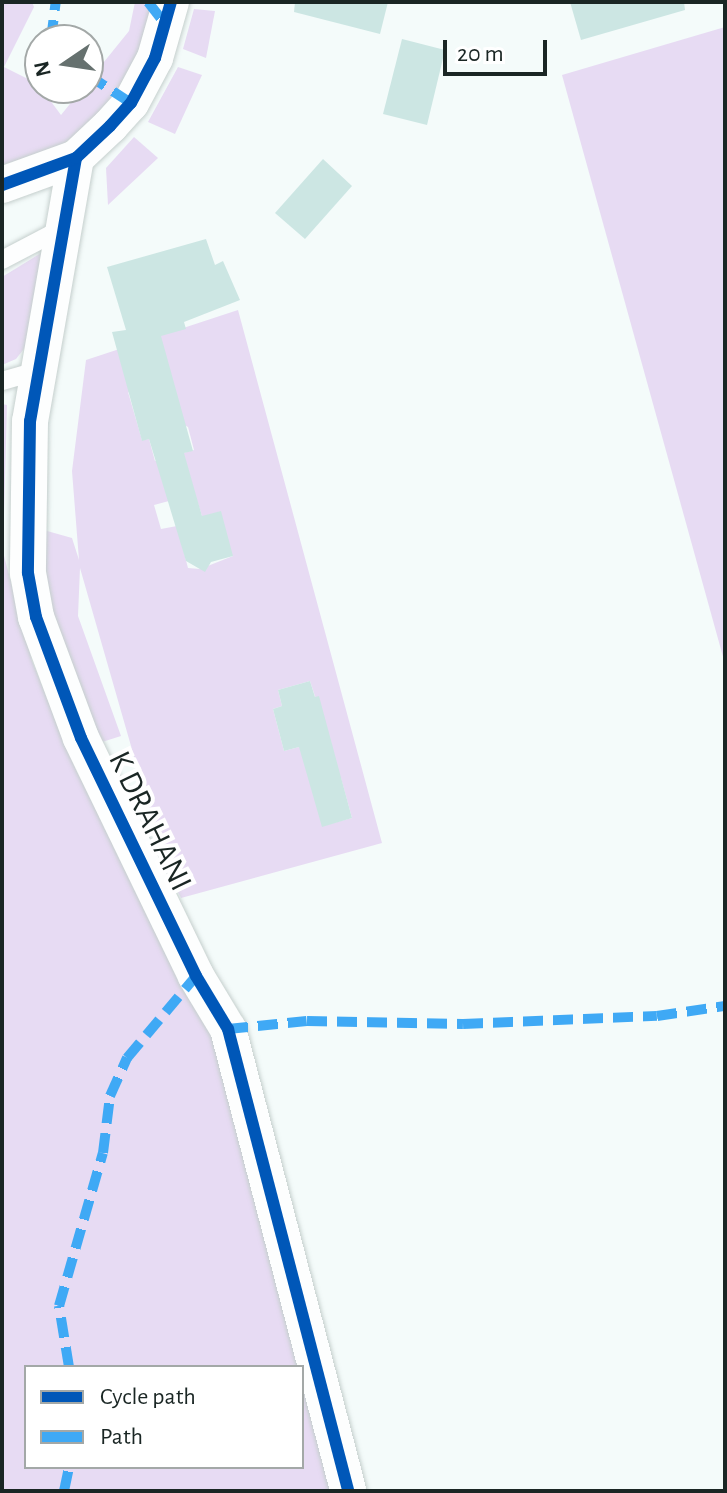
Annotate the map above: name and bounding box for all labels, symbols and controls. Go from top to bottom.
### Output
north arrow [24,24,104,104]
scale bar [447,24,551,74]
text: 20 m [457,42,504,66]
text: N [30,59,55,79]
street label: K DRAHANI [100,745,200,897]
legend [24,1365,304,1469]
text: Cycle path [100,1385,196,1409]
text: Path [100,1425,143,1449]

